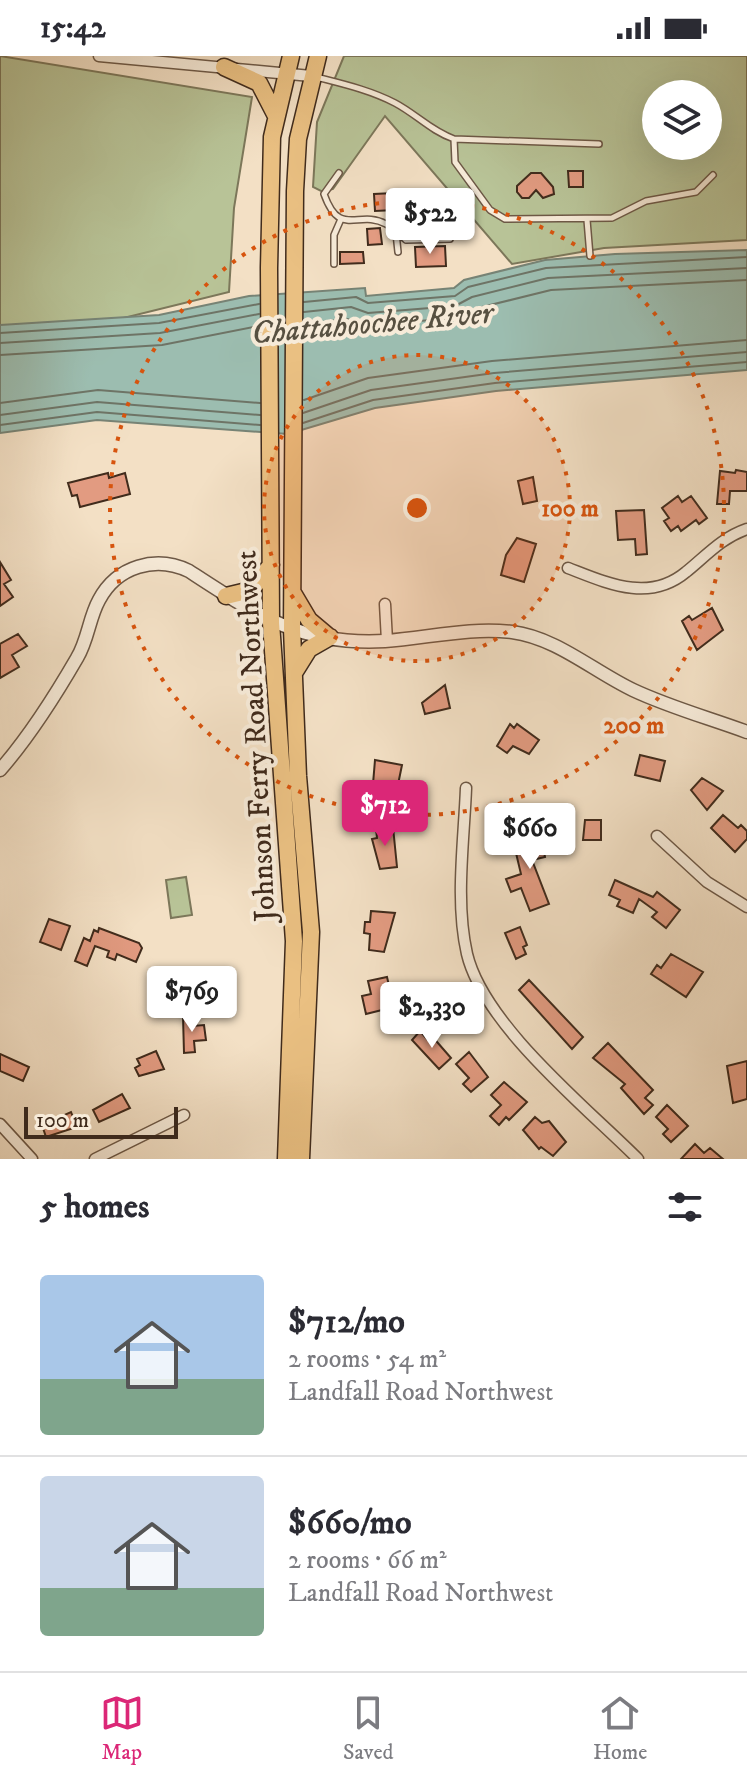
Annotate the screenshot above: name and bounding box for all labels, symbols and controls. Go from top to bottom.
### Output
text: 15:42 [40,10,106,47]
map controls [642,80,722,160]
button: layers [642,80,722,160]
pin: $522 [383,188,477,256]
text: $522 [404,197,456,230]
water label: Chattahoochee River [250,293,497,354]
centre of rings [403,494,431,522]
text: 100 m [541,494,599,524]
street label: Johnson Ferry Road Northwest [228,549,285,925]
text: 200 m [604,711,664,741]
pin: $712 [338,780,432,848]
text: $712 [360,789,410,822]
pin: $660 [483,803,577,871]
text: $660 [502,812,558,845]
pin: $769 [145,966,239,1034]
text: $769 [165,975,219,1008]
pin: $2,330 [367,982,497,1050]
text: $2,330 [398,991,466,1024]
scale bar [24,1103,178,1139]
text: 100 m [36,1107,89,1134]
icon: filters [663,1185,707,1229]
text: 5 homes [40,1186,149,1228]
text: $712/mo [288,1301,405,1343]
icon: home [104,1307,200,1403]
text: 2 rooms · 54 m² [288,1343,446,1376]
text: Landfall Road Northwest [288,1376,553,1409]
text: $660/mo [288,1502,411,1544]
icon: home [104,1508,200,1604]
text: 2 rooms · 66 m² [288,1544,447,1577]
text: Landfall Road Northwest [288,1577,553,1610]
tab: Map [100,1691,144,1766]
tab: Saved [343,1691,394,1766]
tab: Home [593,1691,647,1766]

